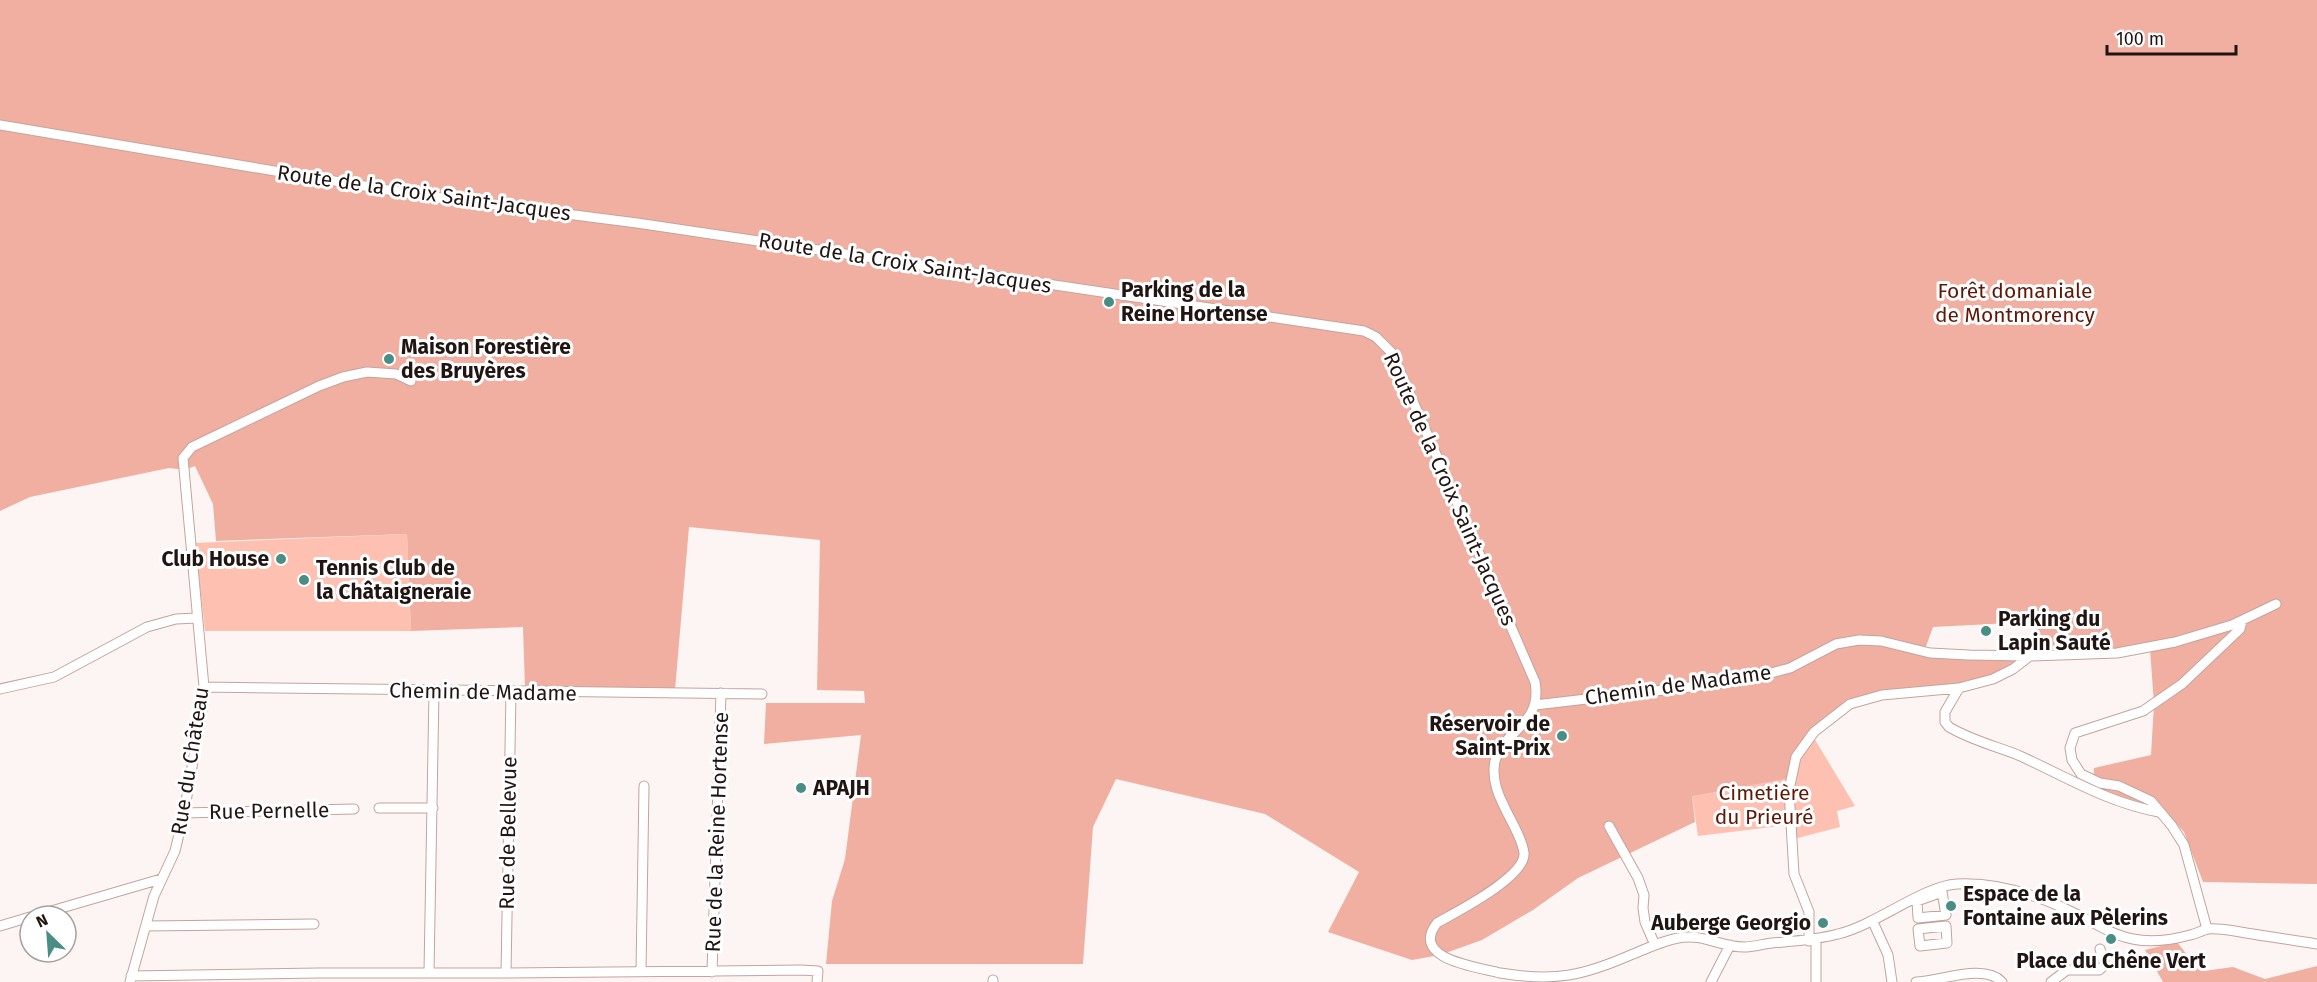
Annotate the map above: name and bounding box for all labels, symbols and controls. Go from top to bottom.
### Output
scale bar [2107,18,2236,56]
text: 100 m [2116,28,2164,50]
street label: Route de la Croix Saint-Jacques [276,160,573,227]
street label: Route de la Croix Saint-Jacques [757,227,1053,299]
place label: Parking de la Reine Hortense [1121,277,1268,327]
park label: Forêt domaniale de Montmorency [1935,278,2096,328]
marker: Parking de la Reine Hortense [1102,295,1116,309]
place label: Maison Forestière des Bruyères [401,334,571,384]
street label: Route de la Croix Saint-Jacques [1378,348,1522,630]
marker: Maison Forestière des Bruyères [382,352,396,366]
place label: Club House [161,546,269,572]
marker: Club House [274,552,288,566]
place label: Tennis Club de la Châtaigneraie [316,555,472,605]
marker: Tennis Club de la Châtaigneraie [297,573,311,587]
place label: Parking du Lapin Sauté [1998,606,2111,656]
marker: Parking du Lapin Sauté [1979,624,1993,638]
street label: Chemin de Madame [1583,659,1773,711]
street label: Chemin de Madame [389,677,577,707]
street label: Rue du Château [165,685,215,837]
street label: Rue de la Reine Hortense [700,711,734,953]
place label: Réservoir de Saint-Prix [1429,711,1550,761]
marker: Réservoir de Saint-Prix [1555,729,1569,743]
street label: Rue de Bellevue [494,756,522,910]
place label: APAJH [812,775,870,801]
park label: Cimetière du Prieuré [1715,780,1813,830]
marker: APAJH [794,781,808,795]
street label: Rue Pernelle [209,797,329,825]
place label: Espace de la Fontaine aux Pèlerins [1963,881,2168,931]
marker: Espace de la Fontaine aux Pèlerins [1944,899,1958,913]
north arrow [18,904,78,964]
text: N [33,910,51,932]
place label: Auberge Georgio [1650,910,1811,936]
marker: Auberge Georgio [1816,916,1830,930]
marker: Place du Chêne Vert [2104,932,2118,946]
place label: Place du Chêne Vert [2016,948,2207,974]

